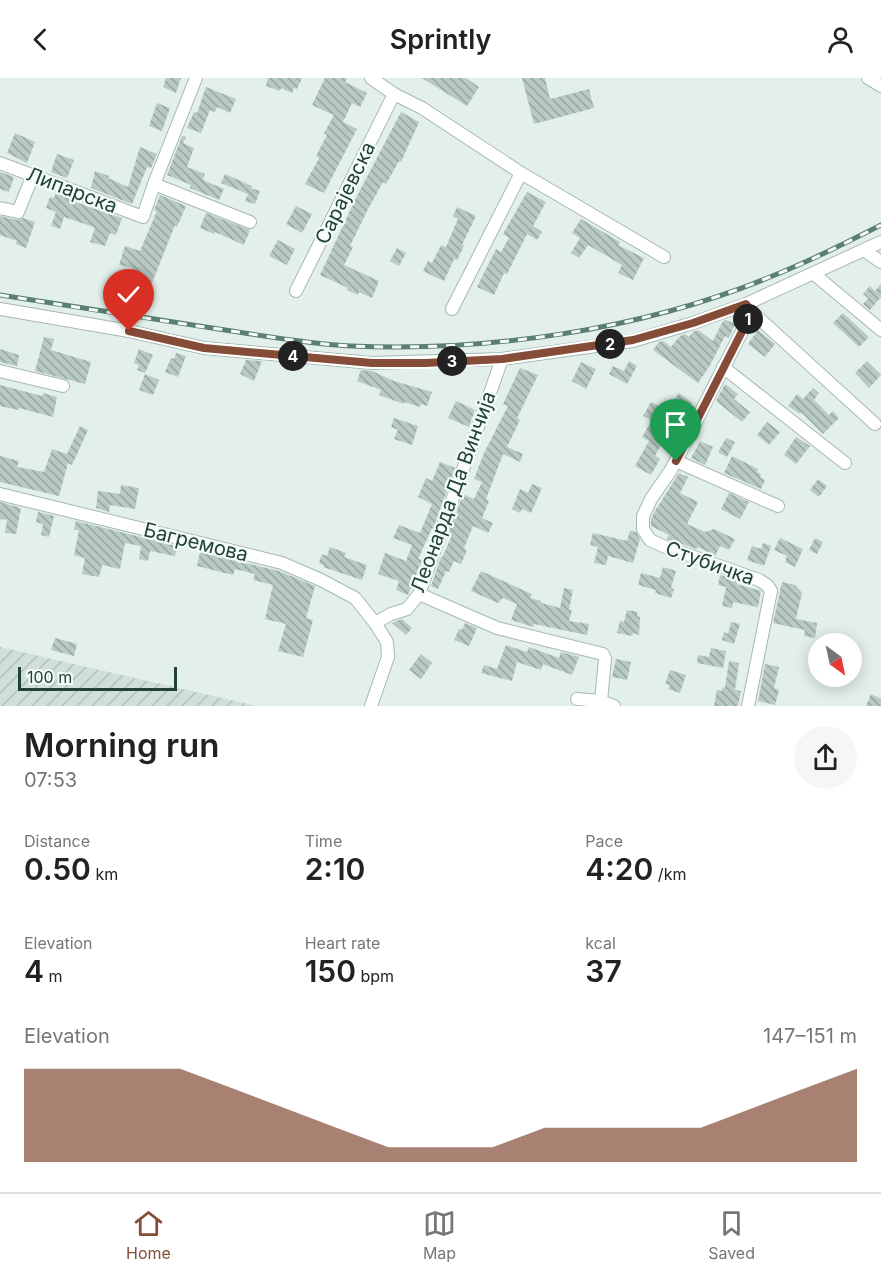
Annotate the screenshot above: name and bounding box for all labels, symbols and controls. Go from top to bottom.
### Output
icon: back [24,23,57,56]
text: Sprintly [390,23,491,56]
icon: person [824,23,857,56]
street label: Сарајевска [310,138,380,248]
street label: Липарска [23,162,121,218]
pin [103,269,154,331]
icon: check [112,278,145,311]
pin: 1 [733,304,763,334]
text: 1 [745,309,751,329]
pin: 2 [595,329,625,359]
text: 2 [605,334,615,354]
pin: 4 [278,341,308,371]
text: 4 [288,346,298,366]
pin: 3 [437,346,467,376]
text: 3 [447,351,457,371]
street label: Леонарда Да Винчија [405,388,501,596]
pin [650,399,701,461]
icon: arrive [659,408,692,441]
street label: Багремова [141,517,251,567]
street label: Стубичка [662,536,758,590]
north arrow [808,633,862,687]
map controls [808,633,862,687]
scale bar [18,664,177,692]
text: 100 m [27,667,72,687]
text: Morning run [24,725,219,765]
button: share [794,726,857,789]
text: 07:53 [24,768,77,792]
text: Distance [24,831,90,851]
text: Time [305,831,342,851]
text: Pace [585,831,623,851]
text: 0.50 [24,851,91,887]
text: 2:10 [305,851,365,887]
text: 4:20 [585,851,653,887]
text: km [91,864,118,884]
text: /km [653,864,686,884]
text: Elevation [24,933,93,953]
text: Heart rate [305,933,380,953]
text: kcal [585,933,616,953]
text: 4 [24,953,44,989]
text: 150 [305,953,356,989]
text: 37 [585,953,622,989]
text: m [44,966,63,986]
text: bpm [356,966,394,986]
text: Elevation [24,1024,110,1048]
text: 147–151 m [763,1024,857,1048]
tab: Home [126,1207,171,1263]
tab: Map [423,1207,456,1263]
tab: Saved [708,1207,755,1263]

